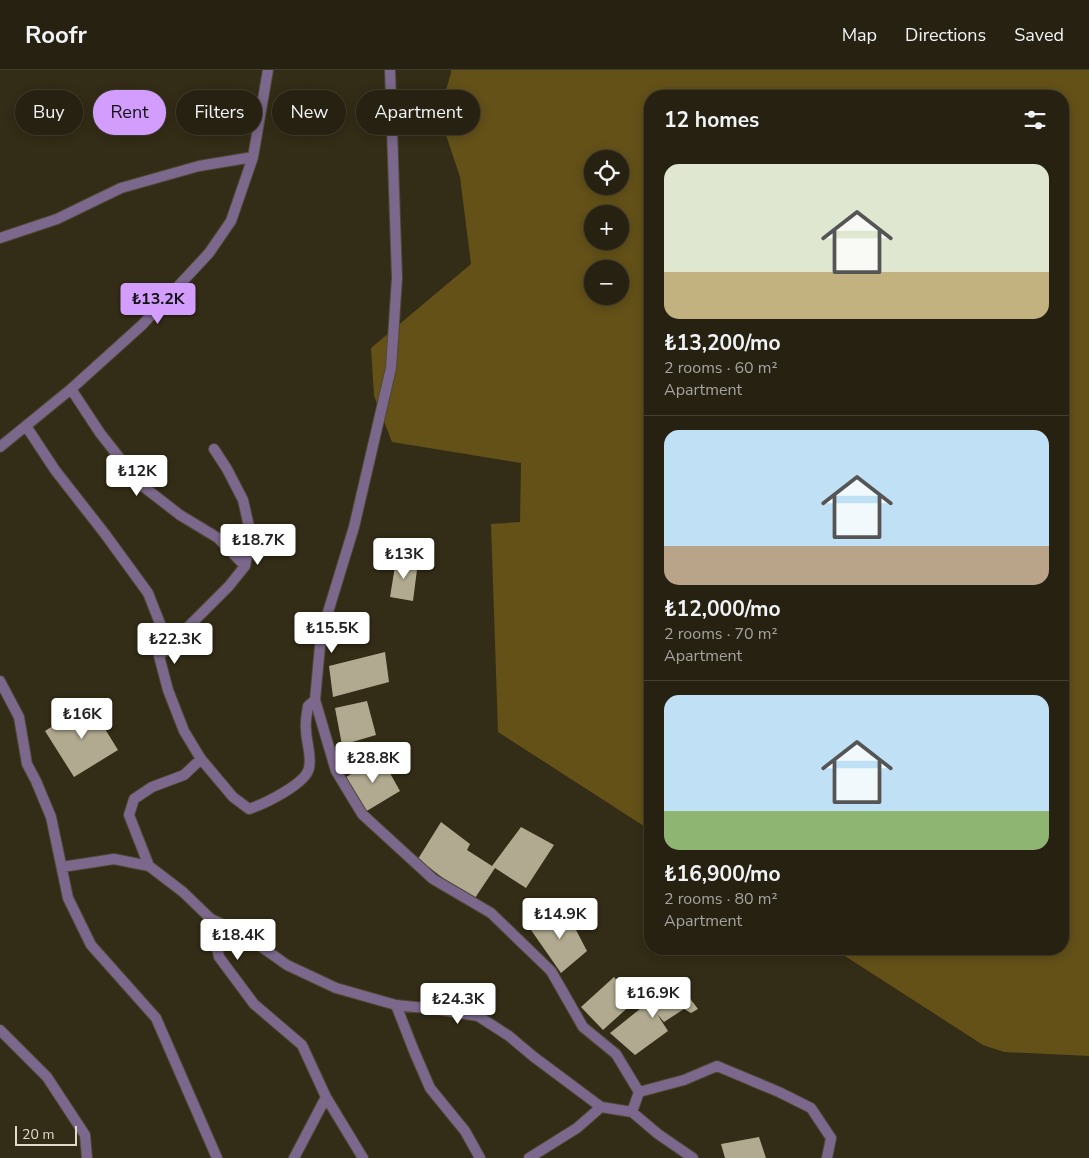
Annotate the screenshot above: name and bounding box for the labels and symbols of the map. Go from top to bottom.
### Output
pin: ₺13.2K [117,282,199,325]
pin: ₺12K [107,454,167,497]
pin: ₺18.7K [217,524,299,566]
pin: ₺13K [374,538,434,580]
pin: ₺15.5K [291,612,373,654]
pin: ₺22.3K [134,622,216,665]
pin: ₺16K [52,698,112,740]
pin: ₺28.8K [332,742,414,784]
pin: ₺14.9K [519,898,601,940]
pin: ₺18.4K [197,918,279,961]
pin: ₺16.9K [612,976,694,1019]
pin: ₺24.3K [417,982,499,1025]
scale bar [15,1123,78,1146]

